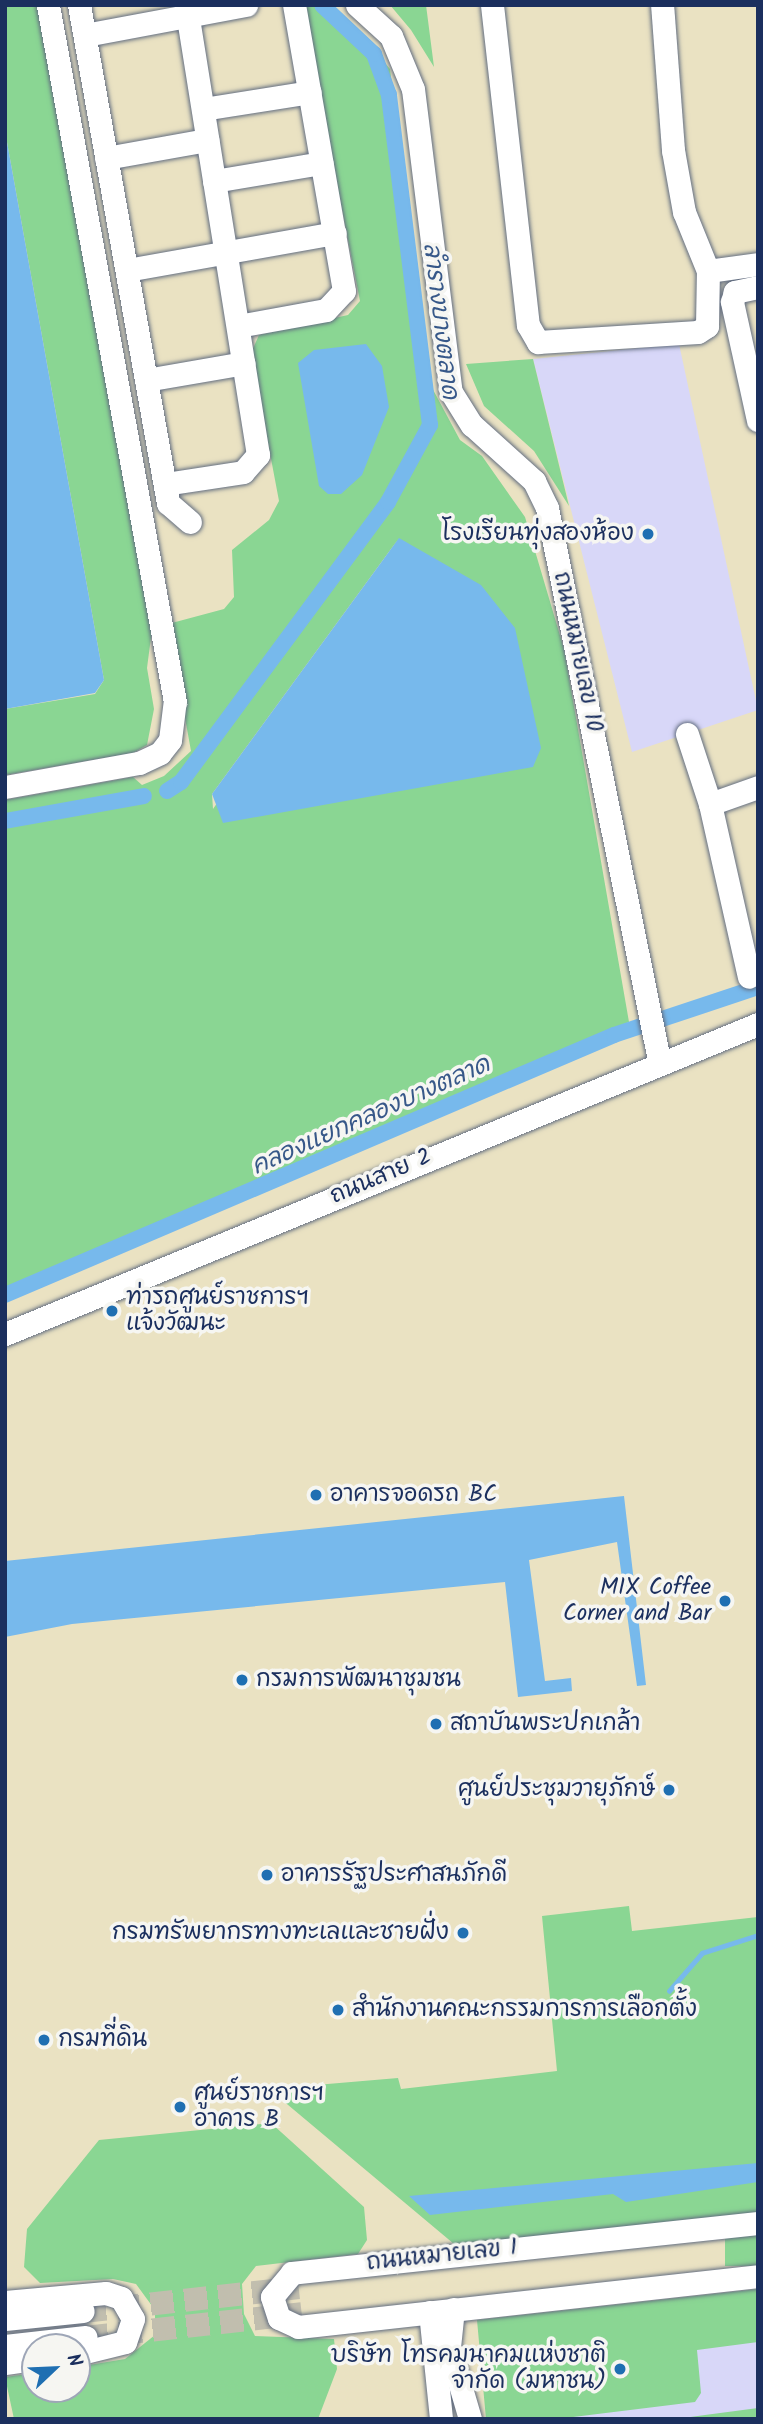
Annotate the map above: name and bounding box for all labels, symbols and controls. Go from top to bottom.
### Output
water label: ลำรางบางตลาด [416,241,464,401]
place label: โรงเรียนทุ่งสองห้อง [442,520,634,548]
marker: โรงเรียนทุ่งสองห้อง [640,526,656,542]
street label: ถนนหมายเลข 10 [547,569,607,735]
water label: คลองแยกคลองบางตลาด [247,1050,495,1182]
street label: ถนนสาย 2 [326,1143,436,1211]
place label: ท่ารถศูนย์ราชการฯ แจ้งวัฒนะ [126,1284,310,1338]
marker: ท่ารถศูนย์ราชการฯ แจ้งวัฒนะ [104,1303,120,1319]
place label: อาคารจอดรถ BC [330,1481,497,1509]
marker: อาคารจอดรถ BC [308,1487,324,1503]
place label: MIX Coffee Corner and Bar [563,1574,711,1628]
marker: MIX Coffee Corner and Bar [717,1593,733,1609]
place label: กรมการพัฒนาชุมชน [256,1666,461,1694]
marker: กรมการพัฒนาชุมชน [234,1672,250,1688]
place label: สถาบันพระปกเกล้า [450,1710,640,1738]
marker: สถาบันพระปกเกล้า [428,1716,444,1732]
place label: ศูนย์ประชุมวายุภักษ์ [458,1776,655,1804]
marker: ศูนย์ประชุมวายุภักษ์ [661,1782,677,1798]
place label: อาคารรัฐประศาสนภักดี [281,1861,507,1889]
marker: อาคารรัฐประศาสนภักดี [259,1867,275,1883]
place label: กรมทรัพยากรทางทะเลและชายฝั่ง [112,1919,449,1947]
marker: กรมทรัพยากรทางทะเลและชายฝั่ง [455,1925,471,1941]
place label: สำนักงานคณะกรรมการการเลือกตั้ง [352,1996,697,2024]
marker: สำนักงานคณะกรรมการการเลือกตั้ง [330,2002,346,2018]
place label: กรมที่ดิน [58,2026,147,2054]
marker: กรมที่ดิน [36,2032,52,2048]
place label: ศูนย์ราชการฯ อาคาร B [194,2080,325,2134]
marker: ศูนย์ราชการฯ อาคาร B [172,2099,188,2115]
street label: ถนนหมายเลข 1 [365,2234,519,2278]
north arrow [21,2333,91,2403]
place label: บริษัท โทรคมนาคมแห่งชาติ จำกัด (มหาชน) [331,2342,606,2396]
text: N [57,2349,90,2372]
marker: บริษัท โทรคมนาคมแห่งชาติ จำกัด (มหาชน) [612,2361,628,2377]

